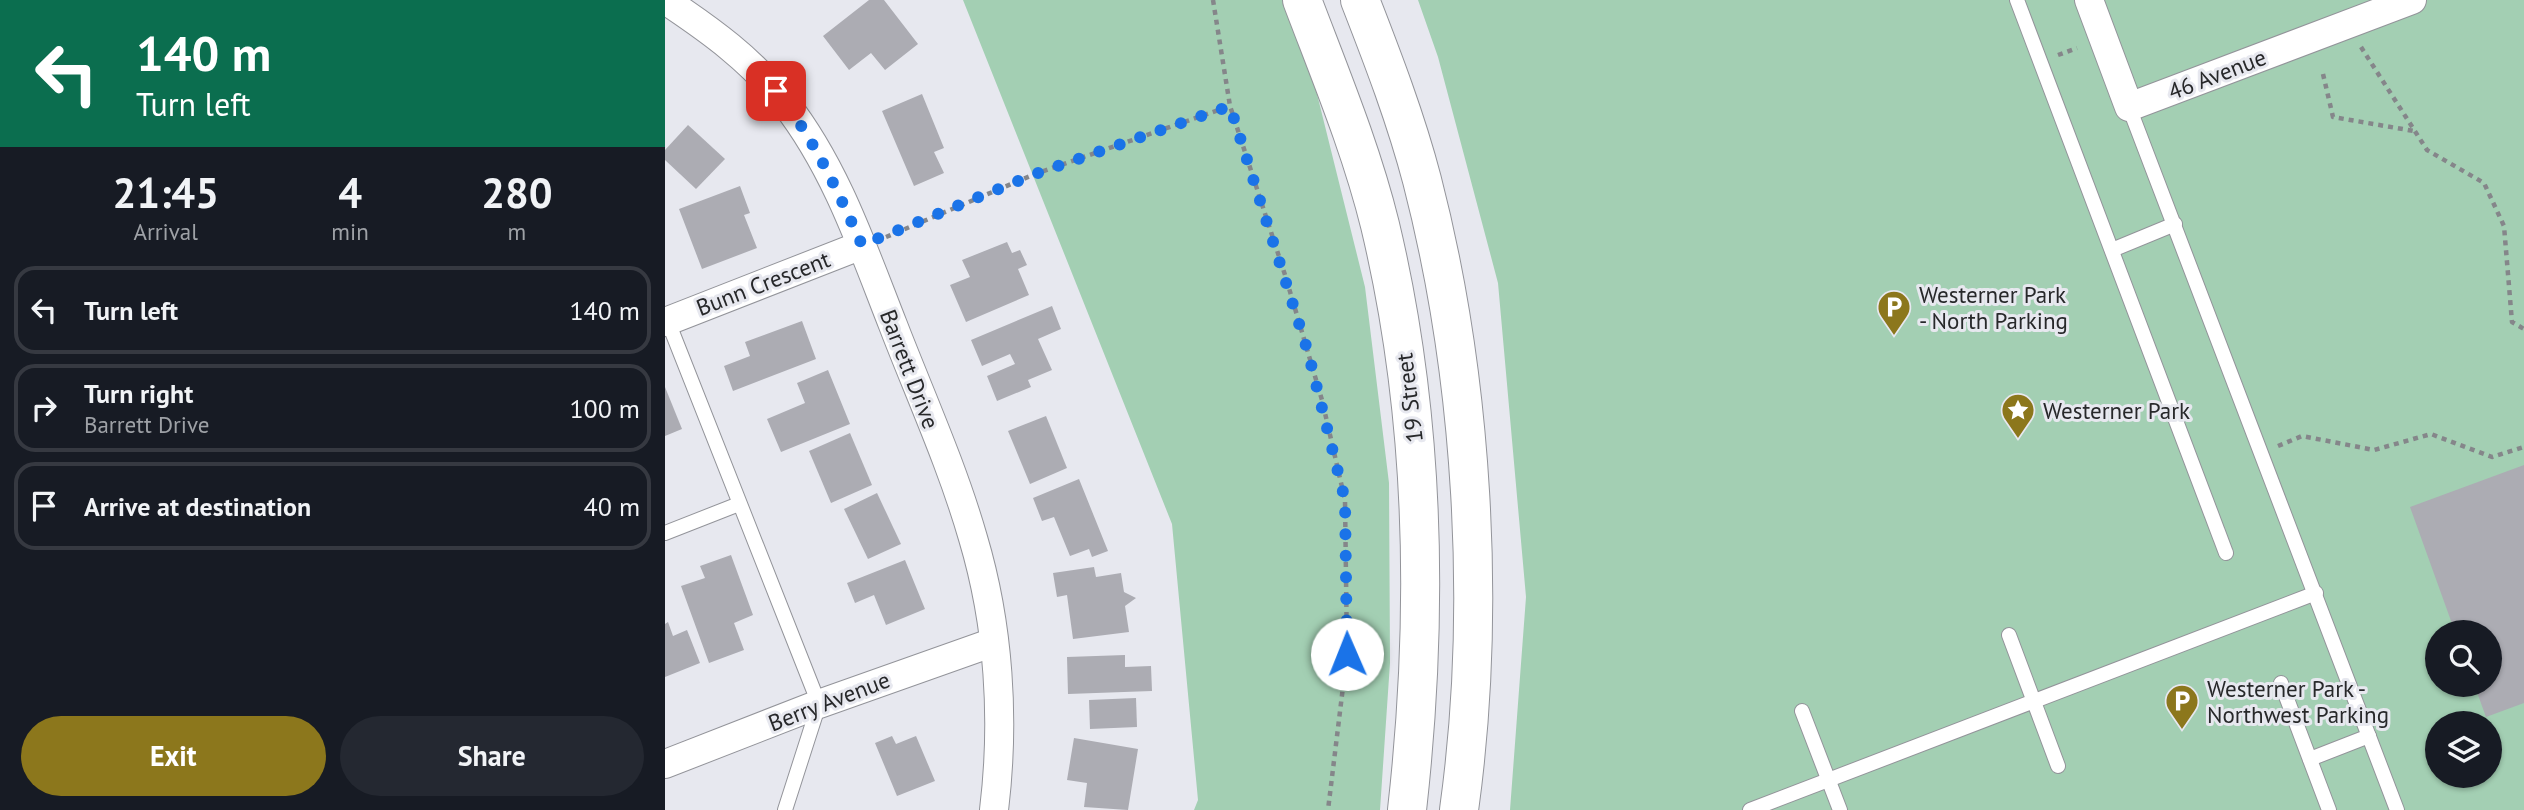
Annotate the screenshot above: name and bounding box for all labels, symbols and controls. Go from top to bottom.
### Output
text: 140 m [136,21,271,85]
icon: left [21,28,112,119]
street label: 46 Avenue [2164,42,2270,106]
pin [746,61,806,121]
icon: arrive [757,72,795,110]
text: Turn left [136,83,251,125]
text: 21:45 [112,165,219,220]
text: 4 [338,165,362,220]
text: 280 [481,165,553,220]
text: Arrival [133,217,198,246]
text: min [331,217,369,246]
text: m [508,217,526,246]
street label: Bunn Crescent [692,244,834,322]
place label: Westerner Park - North Parking [1919,280,2068,335]
parking icon: Westerner Park - North Parking [1875,288,1913,337]
icon: left [25,291,63,329]
text: Turn left [84,294,178,327]
text: 140 m [569,294,640,327]
street label: Barrett Drive [874,305,946,433]
street label: 19 Street [1389,351,1429,444]
text: Turn right [84,377,193,410]
icon: right [25,389,63,427]
place icon: Westerner Park [1999,391,2037,440]
text: 100 m [569,392,640,425]
place label: Westerner Park [2043,396,2190,425]
text: Barrett Drive [84,410,209,439]
icon: arrive [25,487,63,525]
text: Arrive at destination [84,490,311,523]
text: 40 m [584,490,640,523]
position arrow [1310,617,1384,691]
map controls [2425,620,2502,788]
button: search [2425,620,2502,697]
street label: Berry Avenue [764,665,894,737]
place label: Westerner Park - Northwest Parking [2207,674,2389,729]
parking icon: Westerner Park - Northwest Parking [2163,682,2201,731]
button: layers [2425,711,2502,788]
button: Exit [21,716,326,796]
button: Share [340,716,644,796]

